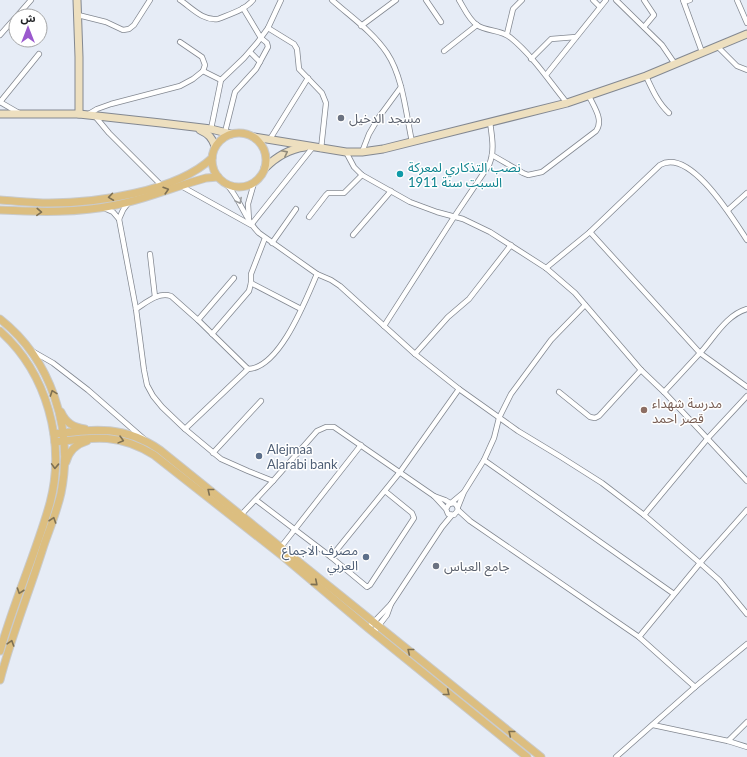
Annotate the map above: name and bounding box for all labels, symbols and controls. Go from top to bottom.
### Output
north arrow [8,8,48,48]
text: ش [20,11,36,25]
place label: مسجد الدخيل [349,110,421,127]
marker: مسجد الدخيل [336,113,346,123]
one-way arrow [281,150,288,158]
place label: نصب التذكاري لمعركة السبت سنة 1911 [408,159,521,190]
marker: نصب التذكاري لمعركة السبت سنة 1911 [395,169,405,179]
one-way arrow [163,187,170,195]
one-way arrow [108,192,114,201]
one-way arrow [234,197,242,204]
one-way arrow [36,207,42,216]
one-way arrow [49,389,58,396]
place label: مدرسة شهداء قصر احمد [652,395,722,426]
marker: مدرسة شهداء قصر احمد [639,405,649,415]
one-way arrow [117,435,124,444]
place label: Alejmaa Alarabi bank [267,441,338,472]
marker: Alejmaa Alarabi bank [254,451,264,461]
one-way arrow [51,463,59,469]
one-way arrow [207,488,215,495]
one-way arrow [49,517,57,524]
place label: مصرف الاجماع العربي [282,542,358,576]
marker: مصرف الاجماع العربي [361,552,371,562]
place label: جامع العباس [444,558,510,577]
marker: جامع العباس [431,561,441,571]
one-way arrow [310,579,317,586]
one-way arrow [17,587,25,594]
one-way arrow [6,640,15,647]
one-way arrow [407,649,414,656]
one-way arrow [443,688,450,695]
one-way arrow [508,730,515,737]

